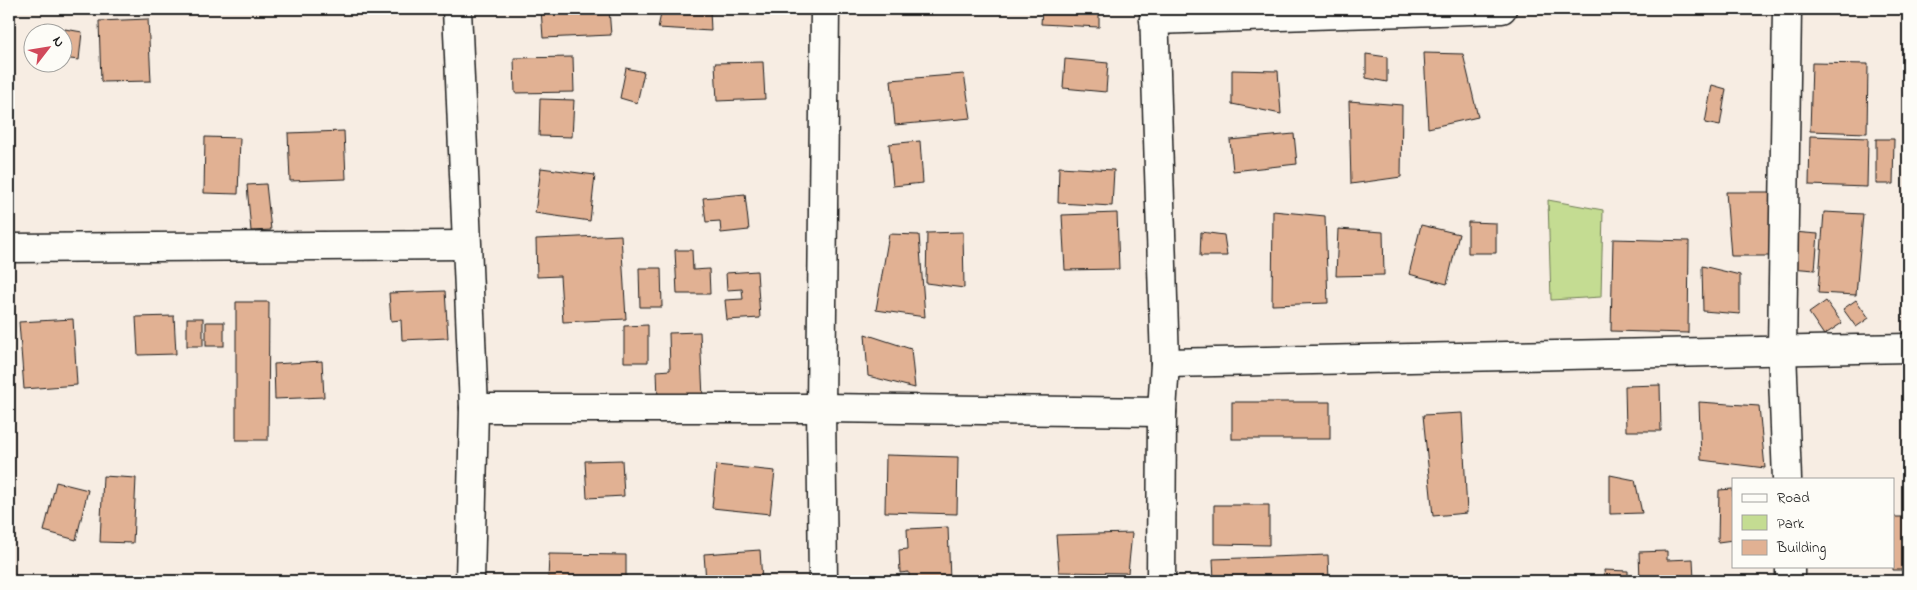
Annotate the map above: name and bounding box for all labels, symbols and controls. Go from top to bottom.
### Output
north arrow [22,22,72,72]
text: N [46,33,69,52]
legend [1732,478,1894,568]
text: Road [1777,487,1810,509]
text: Park [1777,513,1805,535]
text: Building [1776,537,1826,560]

